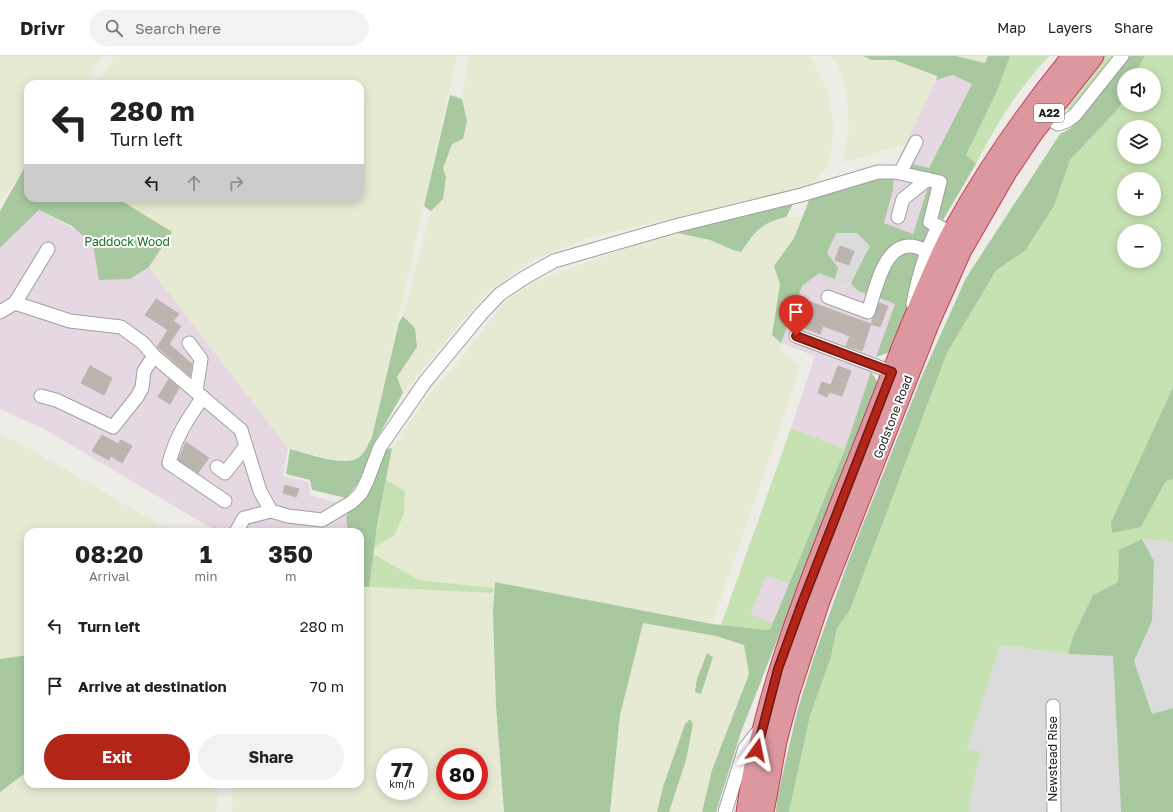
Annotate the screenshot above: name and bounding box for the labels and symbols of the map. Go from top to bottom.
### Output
road number: A22 [1034,104,1064,122]
park label: Paddock Wood [84,234,170,249]
pin [779,295,813,336]
street label: Godstone Road [870,373,915,461]
street label: Newstead Rise [1045,716,1060,802]
position arrow [736,729,778,771]
speed limit sign: 80 [436,748,488,800]

